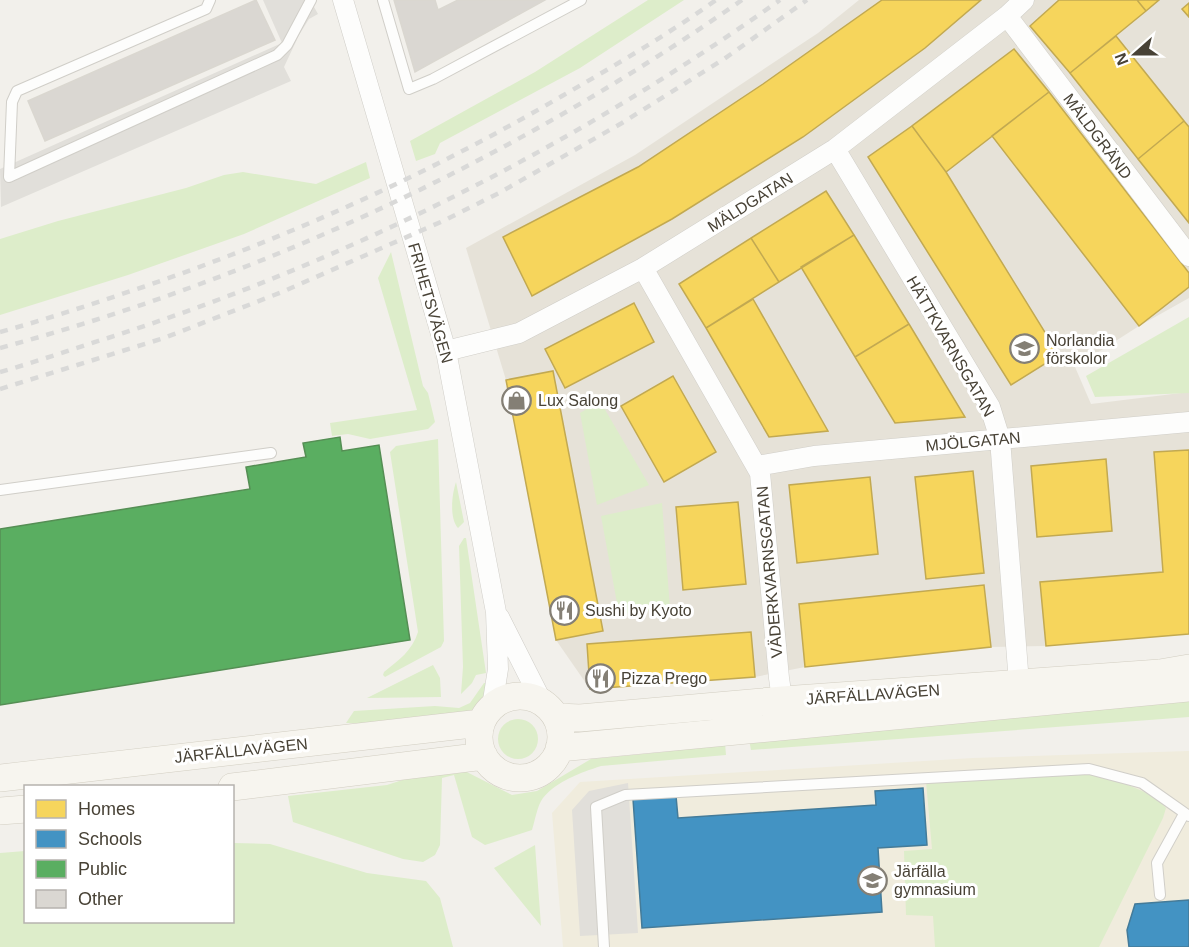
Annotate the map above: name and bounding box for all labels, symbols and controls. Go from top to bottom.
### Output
north arrow [1105,24,1165,84]
text: N [1111,51,1131,68]
street label: MÄLDGRÄND [1060,90,1135,182]
street label: MÄLDGATAN [705,169,796,235]
street label: FRIHETSVÄGEN [405,241,456,365]
street label: HÄTTKVARNSGATAN [903,273,998,419]
place label: Norlandia förskolor [1046,332,1115,367]
school or university icon: Norlandia förskolor [1009,333,1041,365]
shop icon: Lux Salong [501,384,533,416]
place label: Lux Salong [538,392,618,409]
street label: MJÖLGATAN [925,429,1021,454]
street label: VÄDERKVARNSGATAN [754,485,785,659]
restaurant icon: Sushi by Kyoto [548,594,580,626]
place label: Sushi by Kyoto [585,602,692,619]
restaurant icon: Pizza Prego [584,662,616,694]
place label: Pizza Prego [621,670,707,687]
street label: JÄRFÄLLAVÄGEN [806,681,940,708]
street label: JÄRFÄLLAVÄGEN [174,735,309,766]
legend [24,785,234,923]
text: Homes [78,799,135,819]
text: Schools [78,829,142,849]
text: Public [78,859,127,879]
place label: Järfälla gymnasium [894,863,976,898]
school or university icon: Järfälla gymnasium [857,864,889,896]
text: Other [78,889,123,909]

